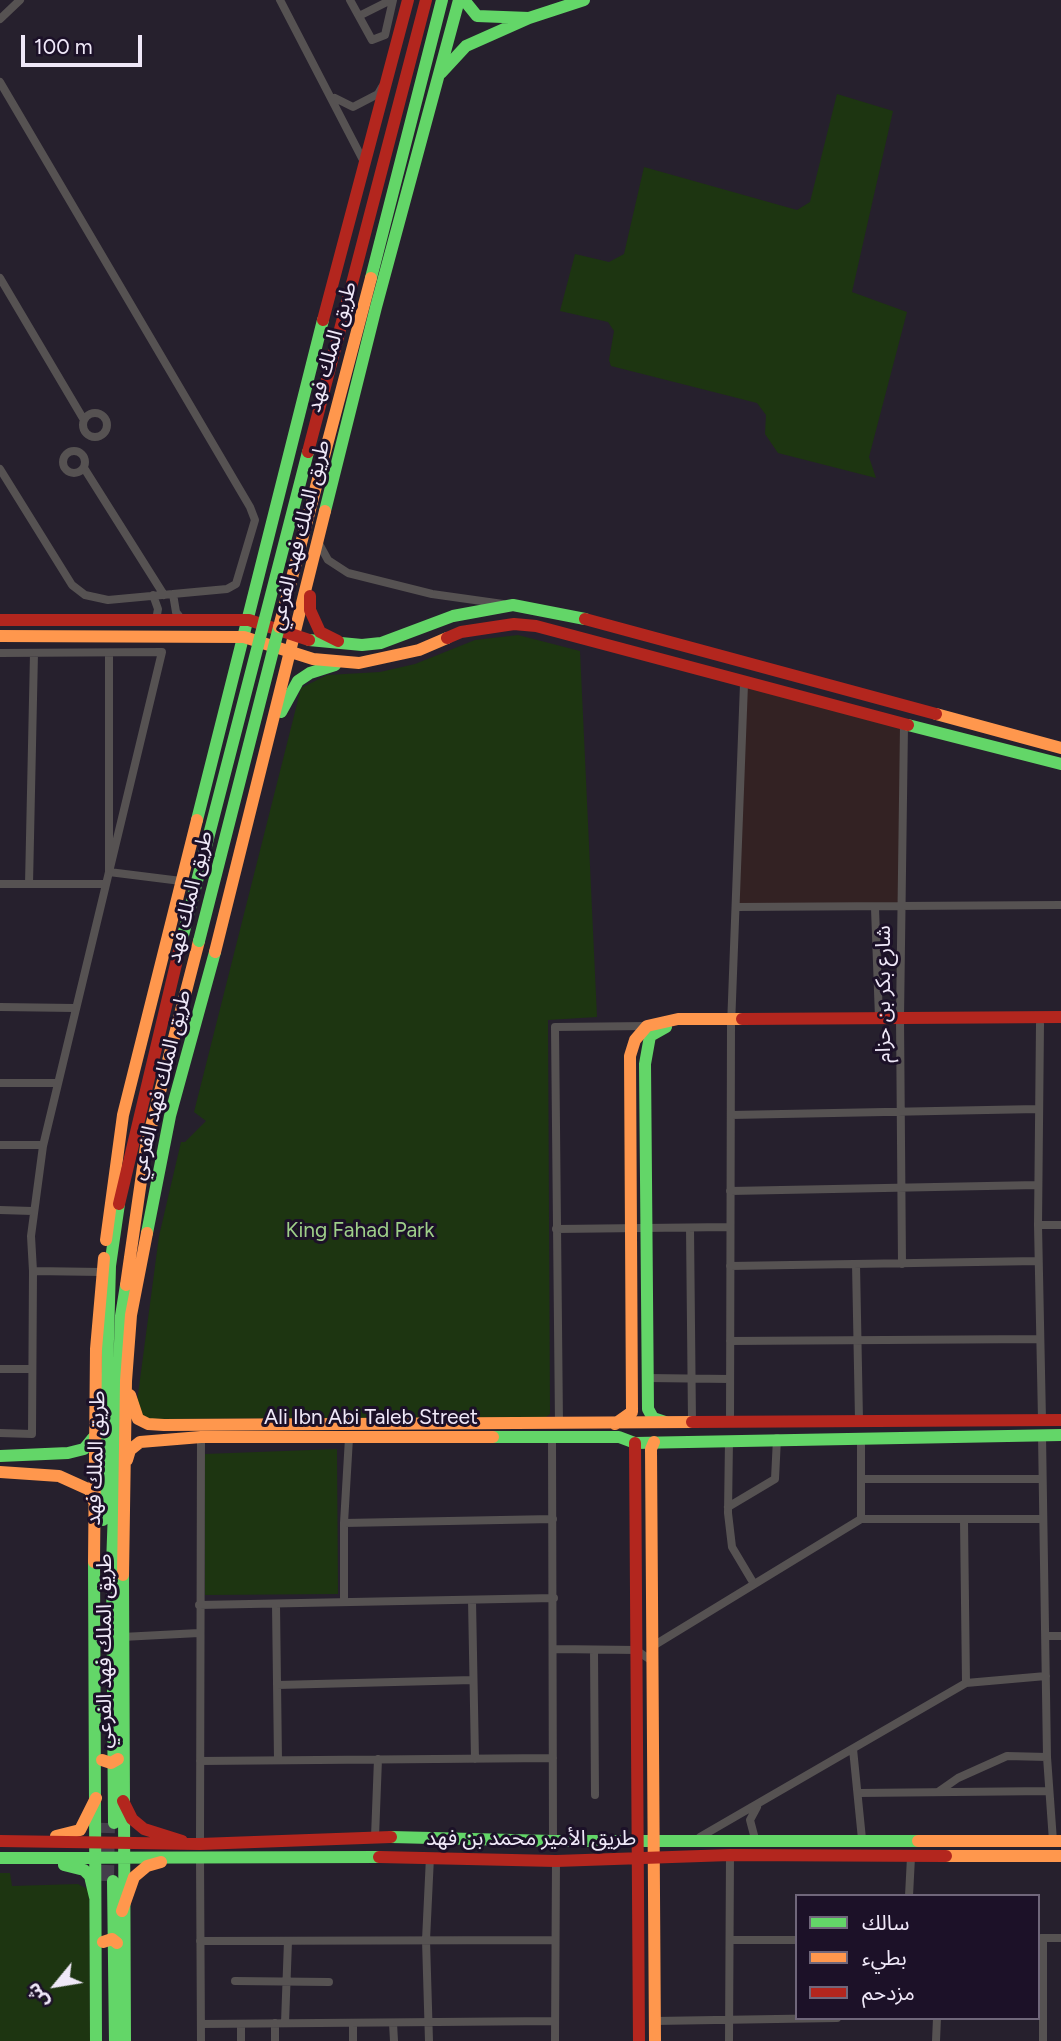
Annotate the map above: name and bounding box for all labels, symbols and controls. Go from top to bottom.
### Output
scale bar [24,21,145,65]
text: 100 m [34,34,93,59]
street label: طريق الملك فهد [301,279,363,415]
street label: طريق الملك فهد الفرعي [264,437,336,633]
street label: طريق الملك فهد [161,828,219,966]
street label: شارع بكر بن حزام [871,925,897,1063]
street label: طريق الملك فهد الفرعي [125,987,197,1183]
park label: King Fahad Park [286,1218,434,1244]
street label: طريق الملك فهد [81,1390,111,1526]
street label: Ali Ibn Abi Taleb Street [264,1405,478,1431]
street label: طريق الملك فهد الفرعي [92,1554,118,1748]
street label: طريق الأمير محمد بن فهد [426,1826,636,1852]
legend [795,1894,1040,2020]
text: سالك [862,1910,909,1935]
text: بطيء [862,1945,907,1970]
north arrow [21,1950,91,2020]
text: ش [21,1979,54,2013]
text: مزدحم [862,1980,915,2005]

